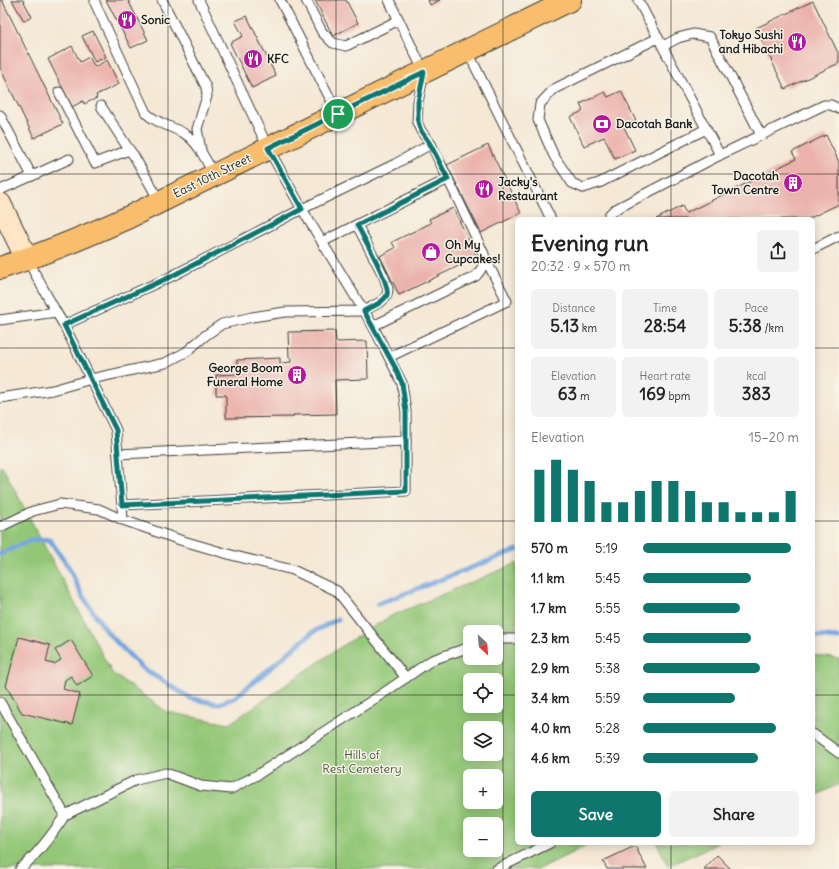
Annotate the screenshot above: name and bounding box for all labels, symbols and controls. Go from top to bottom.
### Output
restaurant icon: Sonic [116,9,138,31]
place label: Sonic [141,12,170,27]
place label: Tokyo Sushi and Hibachi [719,27,783,56]
restaurant icon: Tokyo Sushi and Hibachi [786,31,808,53]
restaurant icon: KFC [242,48,264,70]
place label: KFC [267,51,289,66]
pin [321,97,355,131]
icon: arrive [327,103,349,125]
bank icon: Dacotah Bank [591,113,613,135]
place label: Dacotah Bank [616,116,692,131]
street label: East 10th Street [170,150,253,201]
place label: Dacotah Town Centre [712,168,780,197]
building icon: Dacotah Town Centre [782,172,804,194]
place label: Jacky's Restaurant [498,174,559,203]
restaurant icon: Jacky's Restaurant [473,178,495,200]
text: Evening run [531,229,649,257]
button: share [757,230,799,272]
place label: Oh My Cupcakes! [445,237,500,267]
shop icon: Oh My Cupcakes! [420,241,442,263]
text: 20:32 · 9 × 570 m [531,258,630,275]
text: Distance [552,301,595,315]
text: Time [653,301,677,315]
text: Pace [744,301,768,315]
text: 5.13 [550,315,579,337]
text: 28:54 [644,315,686,337]
text: 5:38 [729,315,762,337]
text: km [579,321,597,335]
text: /km [762,321,784,335]
place label: George Boom Funeral Home [207,360,284,389]
building icon: George Boom Funeral Home [286,364,308,386]
text: Elevation [551,369,596,383]
text: Heart rate [639,369,691,383]
text: kcal [746,369,766,383]
text: 63 [558,383,577,405]
text: 169 [640,383,666,405]
text: 383 [742,383,771,405]
text: m [577,389,590,403]
text: bpm [666,389,690,403]
text: Elevation [531,429,584,446]
text: 15–20 m [749,429,799,446]
text: 570 m [531,540,568,557]
text: 5:19 [595,540,618,557]
text: 1.1 km [531,570,565,587]
text: 5:45 [595,570,620,587]
text: 1.7 km [531,600,566,617]
text: 5:55 [595,600,620,617]
north arrow [463,625,503,665]
map controls [463,625,503,857]
text: 2.3 km [531,630,569,647]
text: 5:45 [595,630,620,647]
text: 2.9 km [531,660,569,677]
text: 5:38 [595,660,620,677]
button: locate [463,673,503,713]
text: 3.4 km [531,690,569,707]
text: 5:59 [595,690,620,707]
text: 4.0 km [531,720,571,737]
text: 5:28 [595,720,620,737]
button: layers [463,721,503,761]
park label: Hills of Rest Cemetery [322,747,402,776]
text: 4.6 km [531,750,570,767]
text: 5:39 [595,750,620,767]
button: + [463,769,503,809]
button: Save [531,791,661,837]
button: Share [669,791,799,837]
button: − [463,817,503,857]

